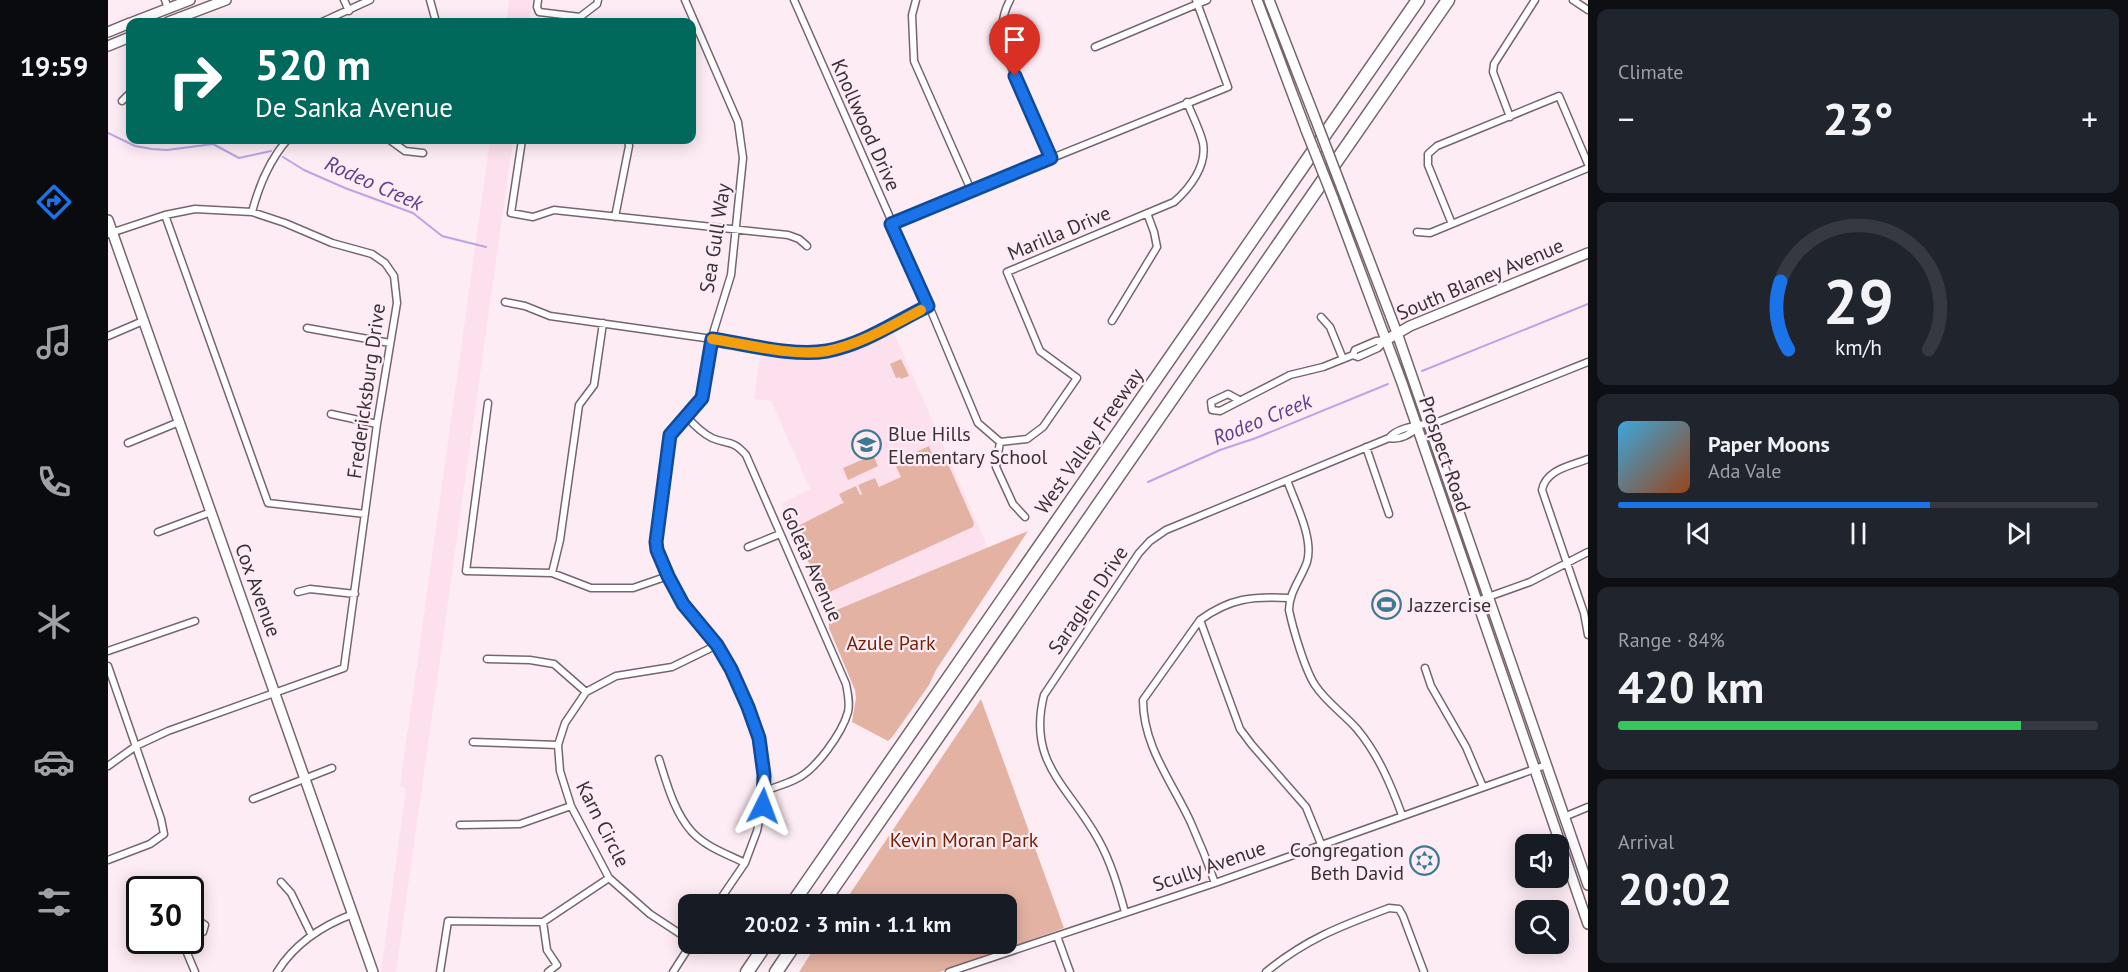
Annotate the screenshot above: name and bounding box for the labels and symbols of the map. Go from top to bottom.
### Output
pin [989,14,1040,76]
street label: Knollwood Drive [825,55,907,195]
water label: Rodeo Creek [321,149,429,217]
street label: Sea Gull Way [694,181,737,295]
street label: Marilla Drive [1003,200,1115,266]
street label: South Blaney Avenue [1393,232,1567,326]
street label: Fredericksburg Drive [341,302,391,480]
street label: West Valley Freeway [1029,362,1149,519]
water label: Rodeo Creek [1209,386,1317,451]
street label: Prospect Road [1413,393,1477,515]
place label: Blue Hills Elementary School [888,421,1048,470]
school or university icon: Blue Hills Elementary School [851,429,883,461]
street label: Goleta Avenue [775,503,849,625]
street label: Cox Avenue [229,540,287,640]
street label: Saraglen Drive [1042,541,1134,659]
sports icon: Jazzercise [1371,589,1403,621]
place label: Jazzercise [1407,592,1491,618]
park label: Azule Park [846,630,936,656]
position arrow [731,774,795,838]
street label: Karn Circle [570,777,636,871]
park label: Kevin Moran Park [890,827,1039,853]
street label: Scully Avenue [1149,835,1269,897]
place label: Congregation Beth David [1290,837,1404,886]
synagogue icon: Congregation Beth David [1409,845,1441,877]
speed limit sign: 30 [126,876,204,954]

